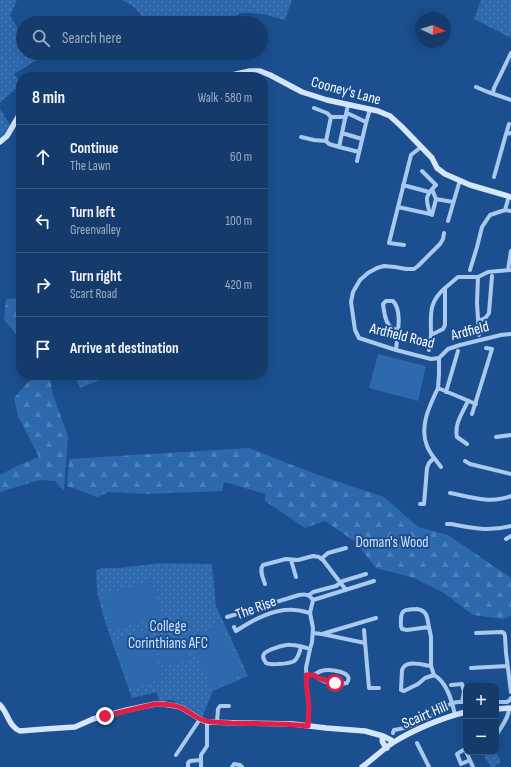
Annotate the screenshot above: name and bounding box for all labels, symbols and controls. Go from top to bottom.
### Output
north arrow [415,12,451,48]
search box [16,16,268,60]
icon: search [30,27,52,49]
text: Search here [62,29,122,48]
street label: Cooney's Lane [309,73,383,109]
text: 8 min [32,88,65,108]
text: Walk · 580 m [198,90,252,106]
text: Continue [70,139,119,158]
icon: ahead [32,146,54,168]
text: 60 m [230,149,252,165]
text: The Lawn [70,158,111,174]
text: Turn left [70,203,115,222]
icon: left [32,210,54,232]
text: 100 m [225,213,252,229]
text: Greenvalley [70,222,121,238]
text: Turn right [70,267,122,286]
icon: right [32,274,54,296]
text: 420 m [225,277,252,293]
text: Scart Road [70,286,117,302]
street label: Ardfield [448,317,491,345]
street label: Ardfield Road [367,319,436,353]
icon: arrive [32,338,54,360]
text: Arrive at destination [70,339,179,358]
park label: Doman's Wood [355,533,429,552]
street label: The Rise [233,592,279,624]
park label: College Corinthians AFC [128,617,208,653]
route start [326,674,344,692]
map controls [463,683,499,755]
button: + [463,683,499,719]
street label: Scairt Hill [399,697,451,733]
route end [96,707,114,725]
button: − [463,719,499,755]

